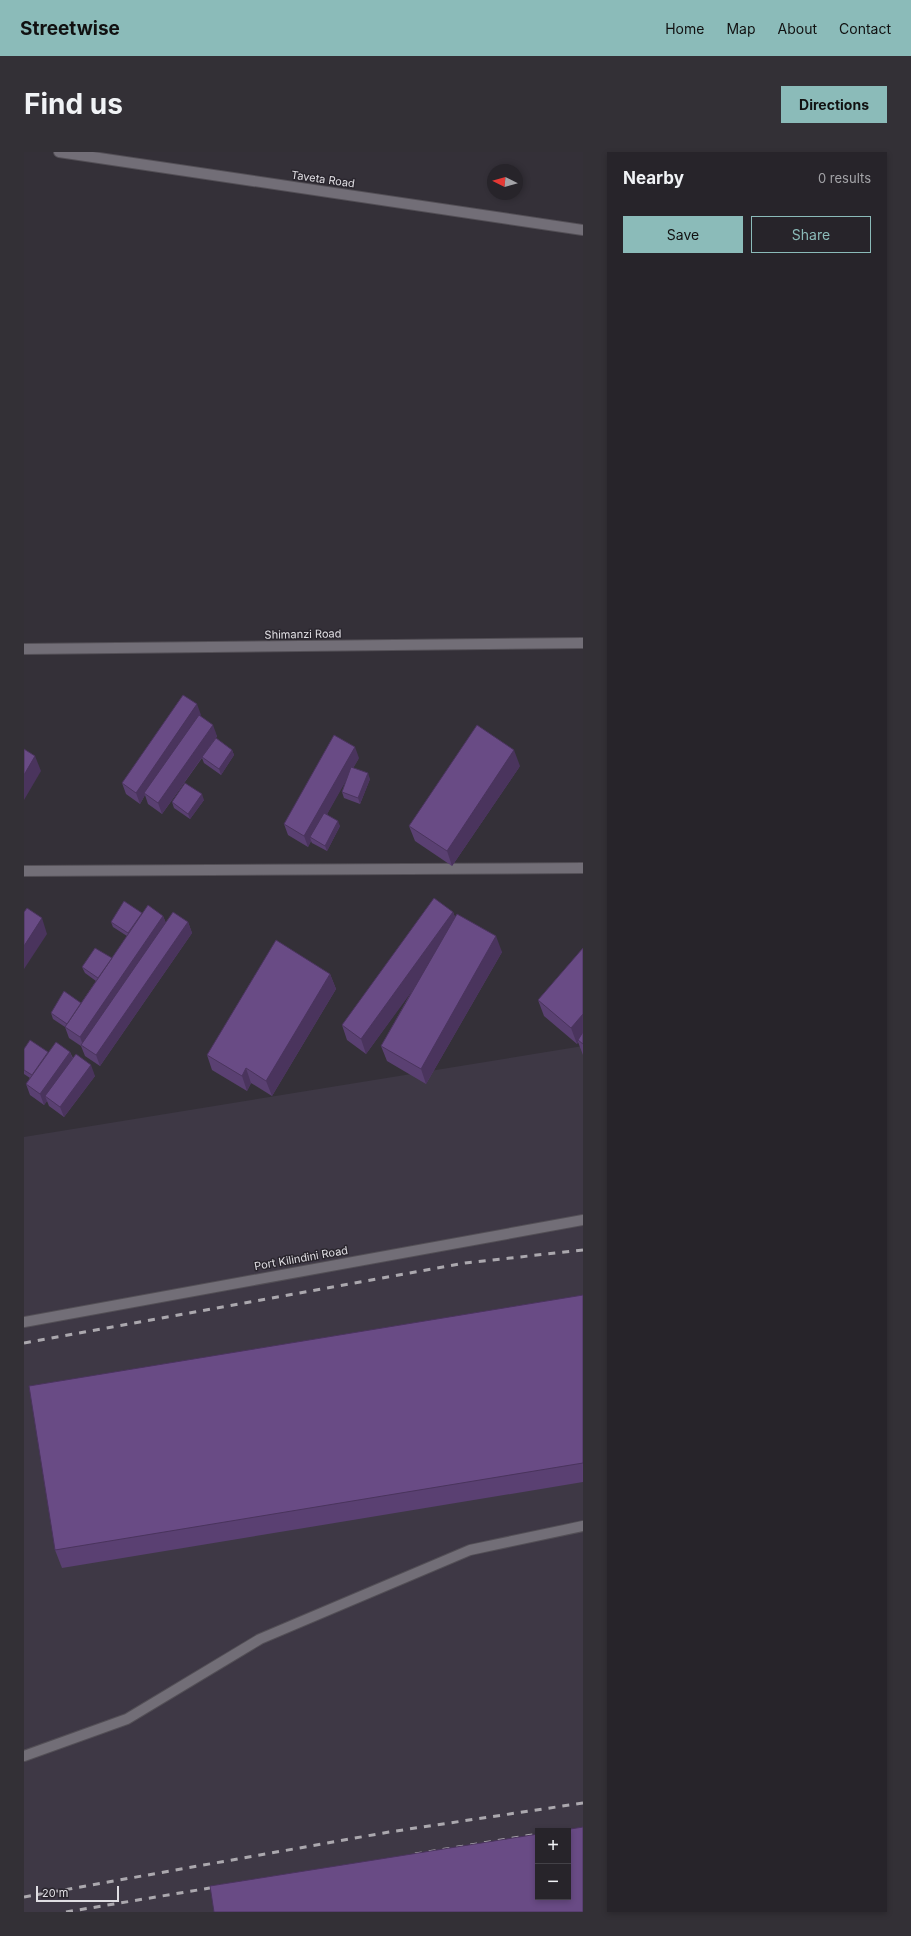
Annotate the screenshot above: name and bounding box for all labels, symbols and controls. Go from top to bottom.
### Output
text: Streetwise [20,17,120,40]
text: Home [665,20,704,37]
text: Map [726,20,756,37]
text: About [778,20,817,37]
text: Contact [839,20,891,37]
button: Directions [781,86,887,123]
text: Find us [24,87,123,121]
north arrow [487,164,523,200]
street label: Taveta Road [290,168,356,190]
text: Nearby [623,168,684,188]
text: 0 results [818,170,871,186]
button: Save [623,216,743,253]
button: Share [751,216,871,253]
street label: Shimanzi Road [264,626,342,642]
street label: Port Kilindini Road [253,1243,349,1273]
map controls [535,1828,571,1900]
button: + [535,1828,571,1864]
button: − [535,1864,571,1900]
scale bar [36,1884,119,1903]
text: 20 m [42,1886,68,1900]

